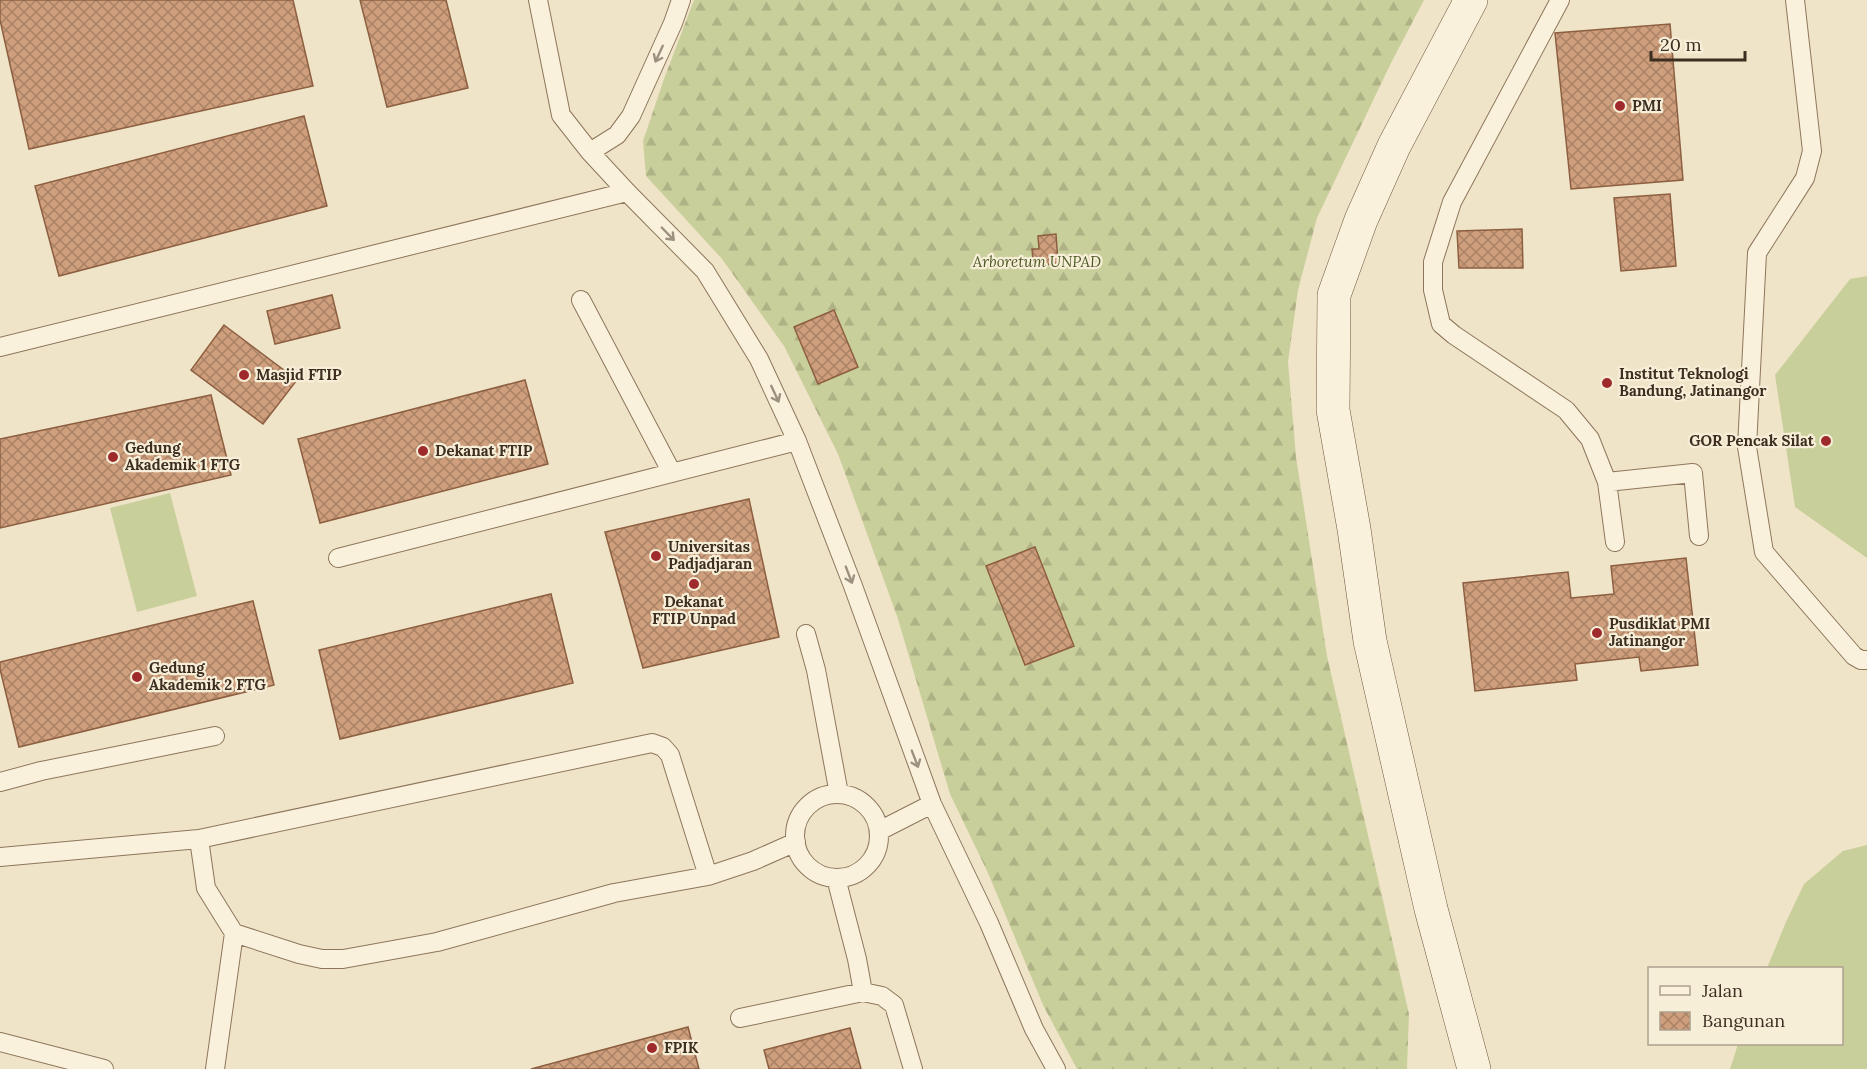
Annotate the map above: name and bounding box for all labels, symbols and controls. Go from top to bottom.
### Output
scale bar [1651,24,1746,62]
text: 20 m [1660,33,1702,56]
one-way arrow [652,45,664,63]
place label: PMI [1632,96,1662,115]
marker: PMI [1613,99,1627,113]
one-way arrow [660,226,675,241]
park label: Arboretum UNPAD [972,252,1101,271]
place label: Institut Teknologi Bandung, Jatinangor [1619,364,1767,400]
place label: Masjid FTIP [256,365,342,384]
marker: Masjid FTIP [237,368,251,382]
marker: Institut Teknologi Bandung, Jatinangor [1600,376,1614,390]
one-way arrow [770,385,782,403]
place label: GOR Pencak Silat [1689,431,1815,450]
marker: GOR Pencak Silat [1819,434,1833,448]
place label: Gedung Akademik 1 FTG [125,438,241,474]
place label: Dekanat FTIP [435,441,533,460]
marker: Dekanat FTIP [416,444,430,458]
marker: Gedung Akademik 1 FTG [106,450,120,464]
place label: Universitas Padjadjaran [668,537,753,573]
marker: Universitas Padjadjaran [649,549,663,563]
one-way arrow [844,565,855,584]
marker: Dekanat FTIP Unpad [687,577,701,591]
place label: Dekanat FTIP Unpad [652,592,736,628]
place label: Pusdiklat PMI Jatinangor [1609,614,1711,650]
marker: Pusdiklat PMI Jatinangor [1590,626,1604,640]
place label: Gedung Akademik 2 FTG [149,658,267,694]
marker: Gedung Akademik 2 FTG [130,670,144,684]
one-way arrow [910,749,921,767]
legend [1648,967,1843,1045]
text: Jalan [1701,979,1743,1002]
text: Bangunan [1702,1009,1785,1032]
place label: FPIK [664,1038,699,1057]
marker: FPIK [645,1041,659,1055]

